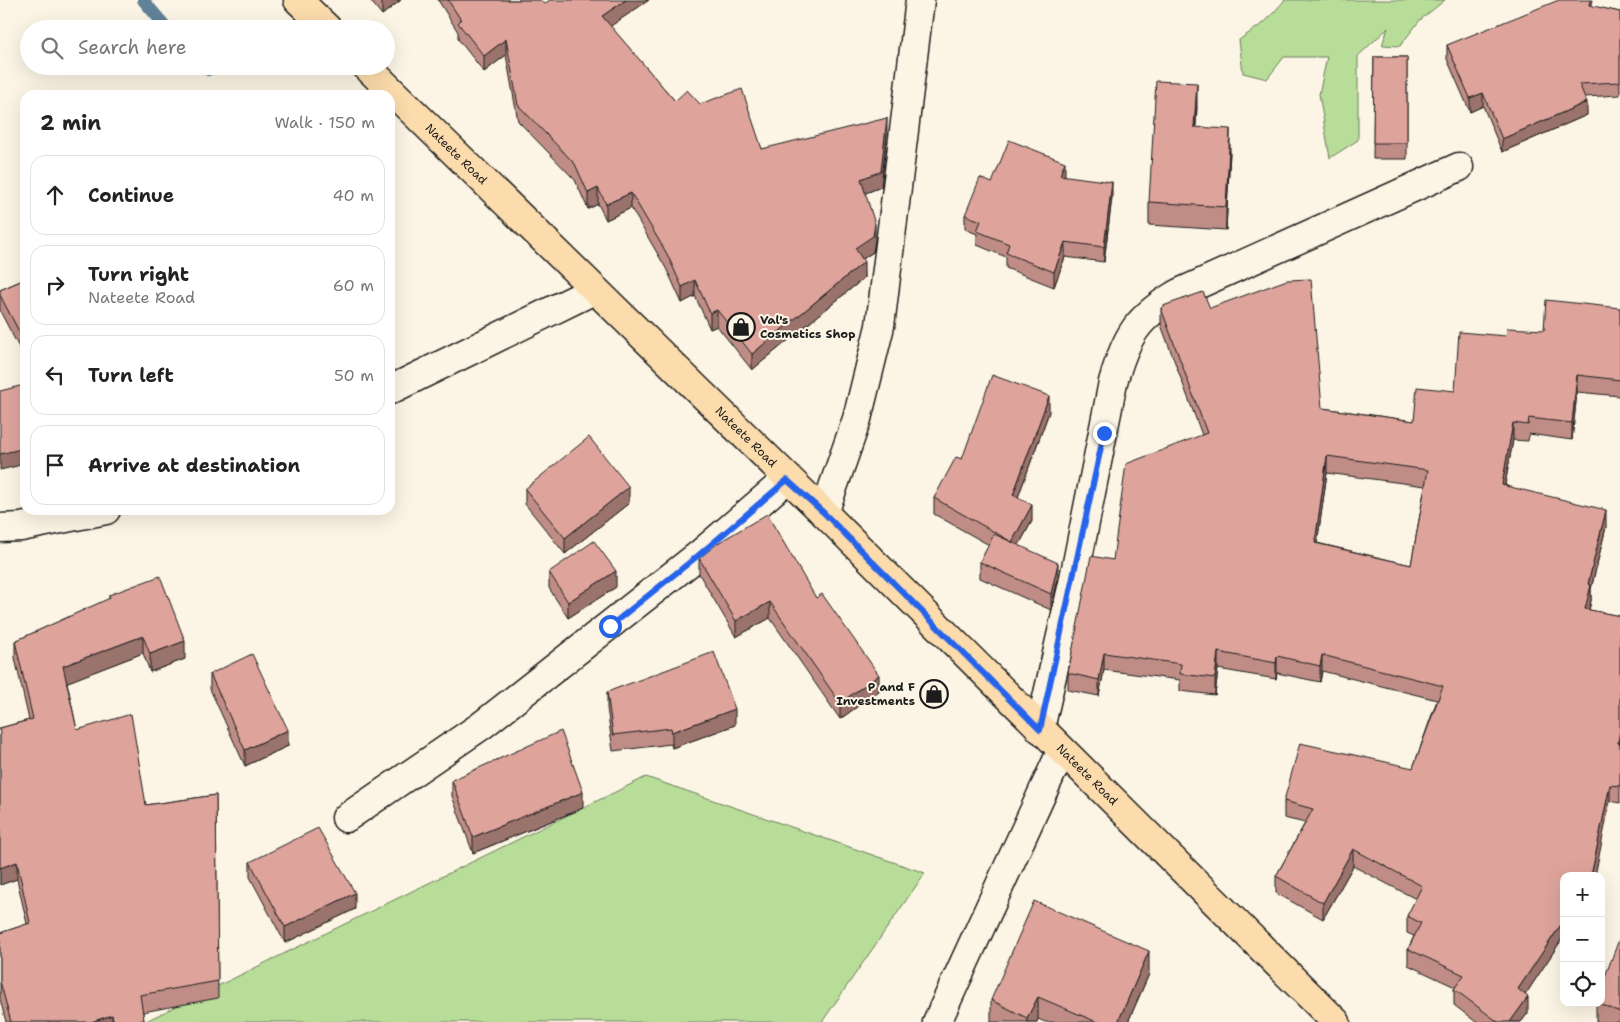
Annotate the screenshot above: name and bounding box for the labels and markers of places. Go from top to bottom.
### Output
shop icon: Val's Cosmetics Shop [726,312,756,342]
place label: Val's Cosmetics Shop [760,312,855,342]
place label: P and F Investments [836,679,915,709]
shop icon: P and F Investments [919,679,949,709]

